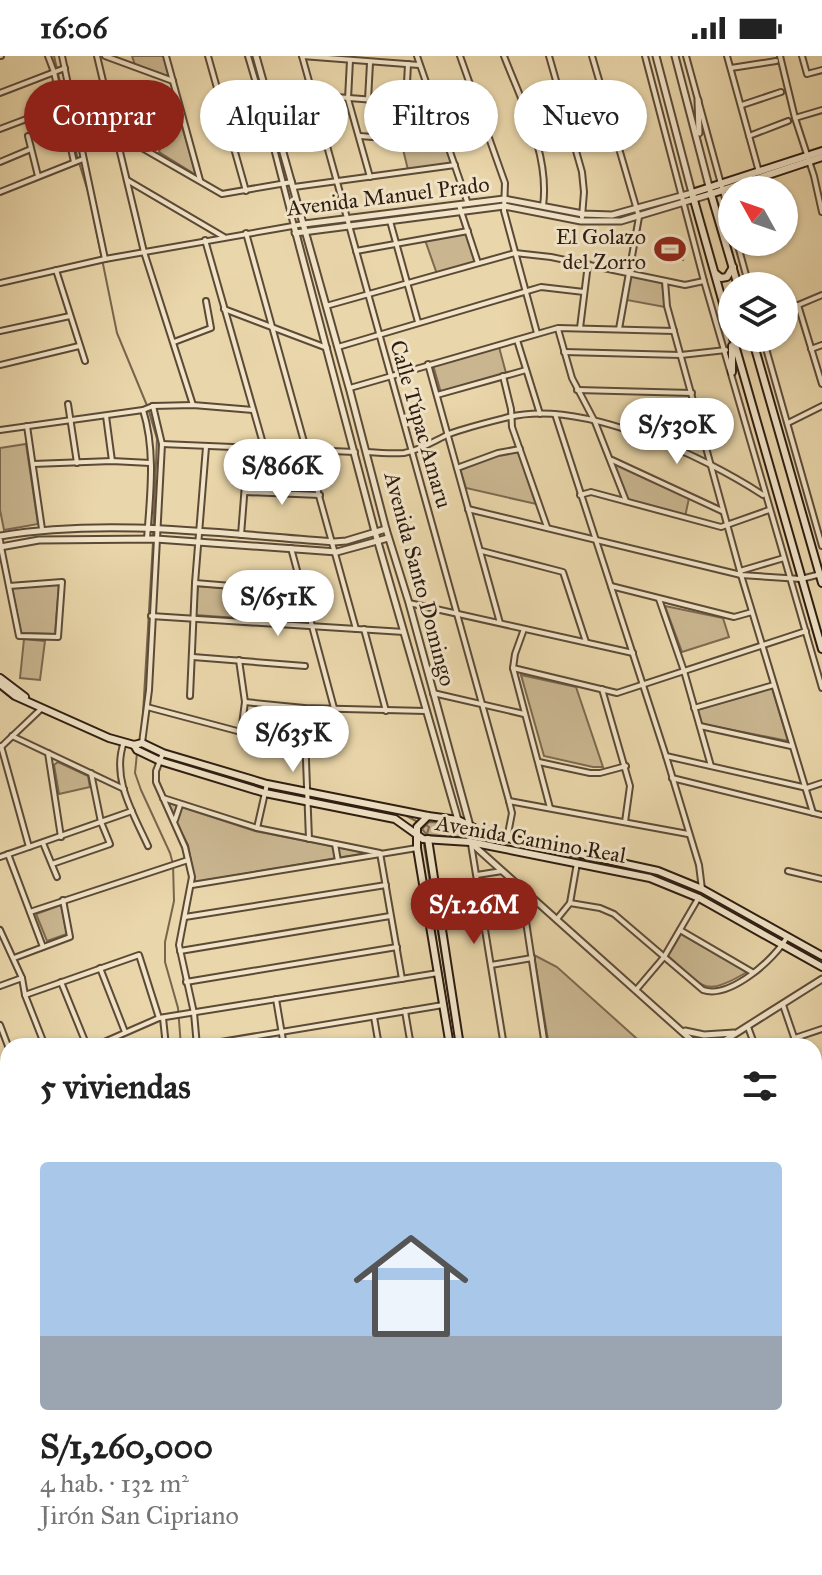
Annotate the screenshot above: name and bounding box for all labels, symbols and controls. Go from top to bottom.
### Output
text: 16:06 [40,10,108,46]
chip: Comprar [24,80,184,152]
chip: Alquilar [200,80,348,152]
chip: Filtros [364,80,498,152]
chip: Nuevo [514,80,647,152]
street label: Avenida Manuel Prado [284,170,491,222]
north arrow [718,176,798,256]
map controls [718,176,798,352]
place label: El Golazo del Zorro [556,223,646,275]
sports icon: El Golazo del Zorro [653,232,687,266]
button: layers [718,272,798,352]
street label: Calle Túpac Amaru [384,337,458,511]
pin: S/530K [612,398,742,466]
text: S/530K [638,408,716,440]
pin: S/866K [217,439,347,507]
text: S/866K [242,449,322,481]
street label: Avenida Santo Domingo [378,468,462,689]
pin: S/651K [213,570,343,638]
text: S/651K [240,580,316,612]
pin: S/635K [228,706,358,774]
text: S/635K [255,716,331,748]
street label: Avenida Camino Real [433,809,628,869]
pin: S/1.26M [400,878,548,946]
text: S/1.26M [429,888,519,920]
icon: filters [738,1064,782,1108]
text: 5 viviendas [40,1066,191,1107]
icon: home [339,1214,483,1358]
text: S/1,260,000 [40,1426,213,1467]
text: 4 hab. · 132 m² [40,1467,189,1499]
text: Jirón San Cipriano [40,1499,239,1531]

